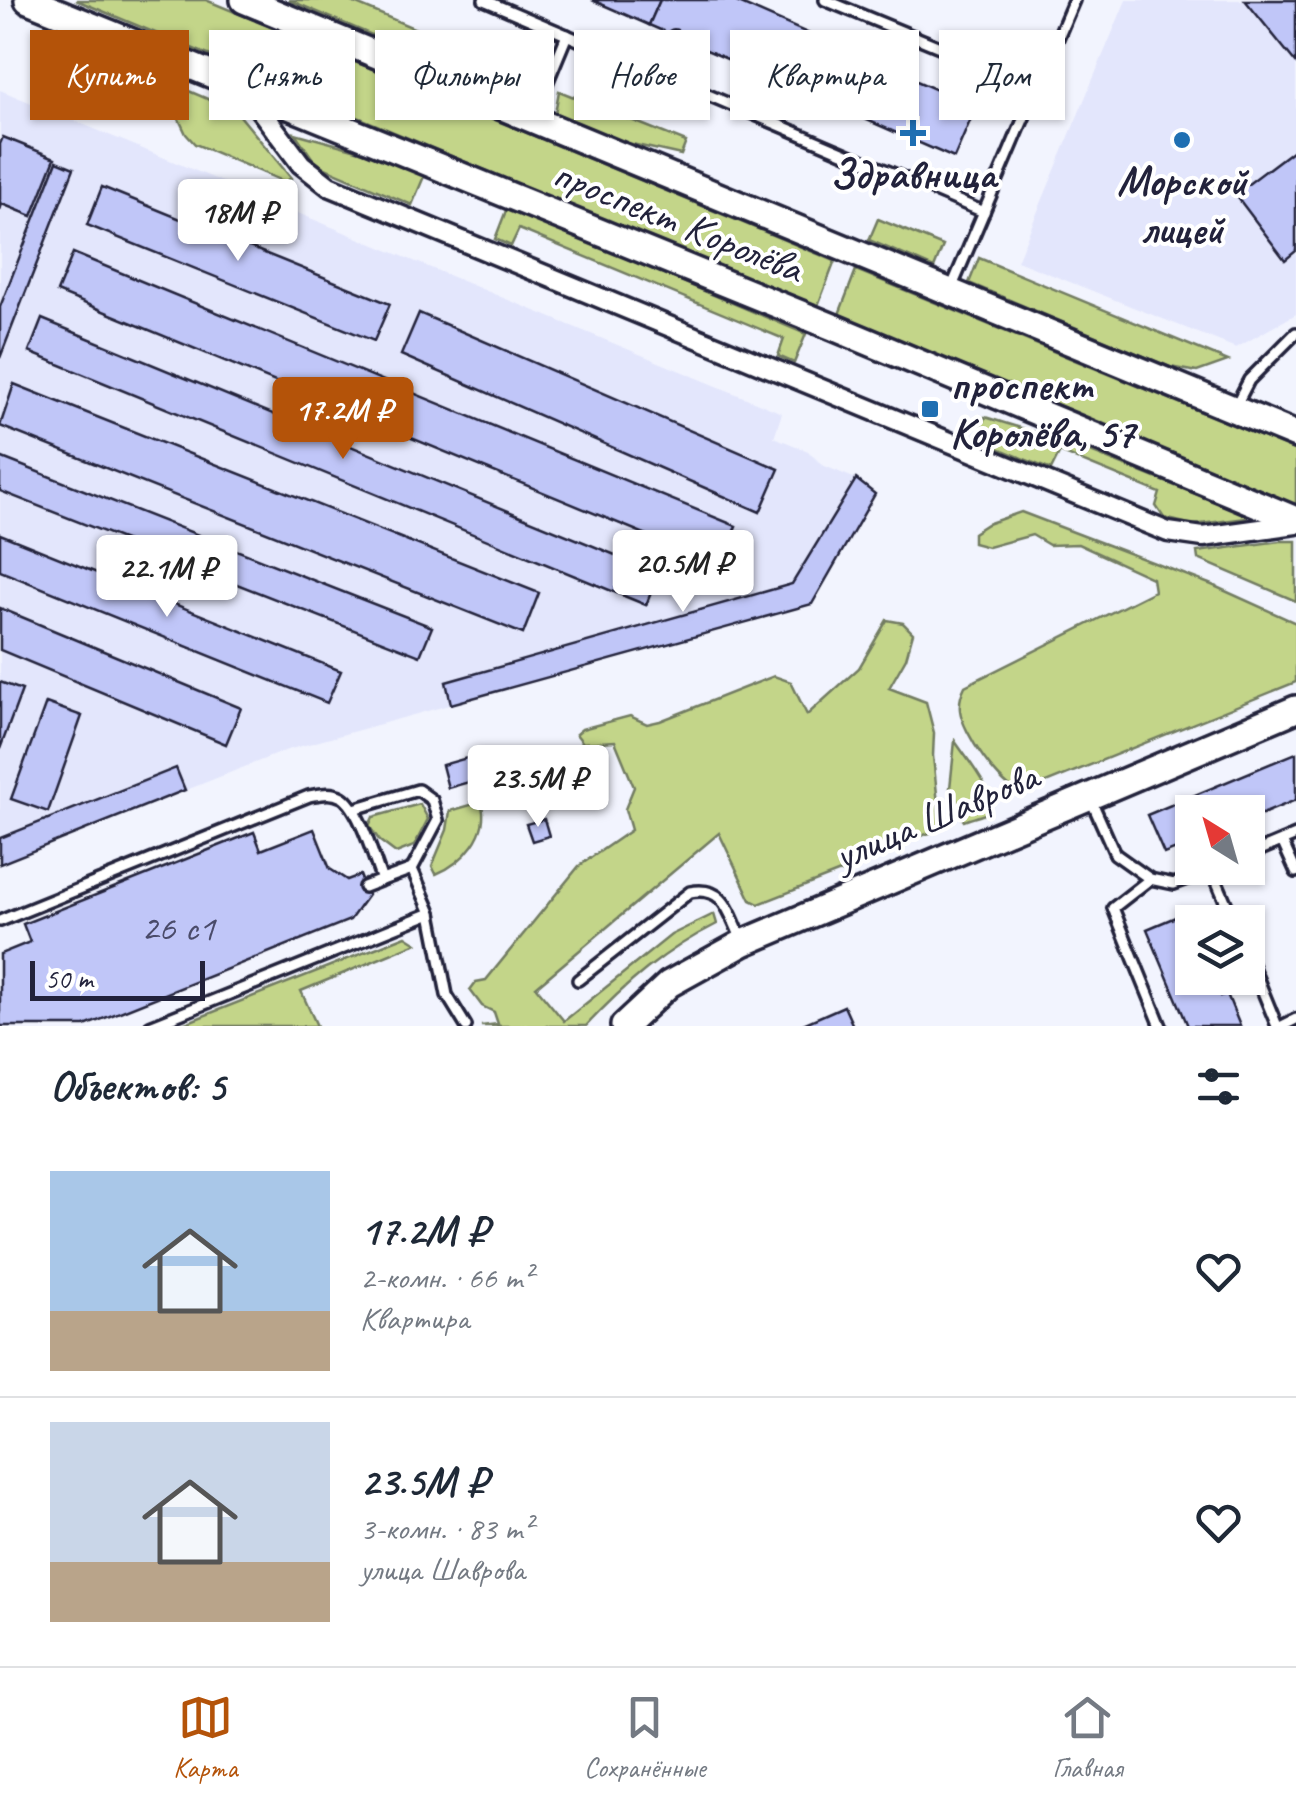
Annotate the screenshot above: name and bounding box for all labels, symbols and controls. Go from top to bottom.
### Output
chip: Купить [30,30,189,120]
chip: Снять [209,30,355,120]
chip: Фильтры [375,30,554,120]
chip: Новое [574,30,710,120]
chip: Квартира [730,30,919,120]
chip: Дом [939,30,1065,120]
marker: Здравница [902,122,924,144]
marker: Морской лицей [1171,129,1193,151]
street label: проспект Королёва [545,147,813,296]
place label: Здравница [830,148,1000,201]
place label: Морской лицей [1117,155,1250,256]
pin: 18M ₽ [168,179,308,264]
text: 18M ₽ [200,191,276,232]
place label: проспект Королёва, 57 [950,359,1139,460]
pin: 17.2M ₽ [251,377,435,462]
text: 17.2M ₽ [294,389,392,430]
marker: проспект Королёва, 57 [919,398,941,420]
pin: 20.5M ₽ [591,530,775,615]
pin: 22.1M ₽ [75,535,259,620]
text: 20.5M ₽ [635,542,731,583]
text: 22.1M ₽ [118,547,216,588]
pin: 23.5M ₽ [446,745,630,830]
street label: улица Шаврова [823,748,1049,884]
text: 23.5M ₽ [490,757,586,798]
north arrow [1175,795,1265,885]
map controls [1175,795,1265,995]
house number: 26 c1 [141,904,217,951]
button: layers [1175,905,1265,995]
scale bar [30,956,205,1000]
text: 50 m [45,961,93,996]
icon: filters [1191,1059,1246,1114]
text: Объектов: 5 [50,1060,225,1113]
text: 17.2M ₽ [360,1204,487,1257]
icon: home [130,1211,250,1331]
icon: heart [1191,1244,1246,1299]
text: 2-комн. · 66 m² [360,1257,532,1298]
text: Квартира [360,1298,469,1339]
text: 23.5M ₽ [360,1455,487,1508]
icon: home [130,1462,250,1582]
icon: heart [1191,1495,1246,1550]
text: 3-комн. · 83 m² [360,1508,532,1549]
text: улица Шаврова [360,1549,525,1590]
tab: Карта [173,1690,237,1785]
tab: Сохранённые [584,1690,706,1785]
tab: Главная [1052,1690,1123,1785]

